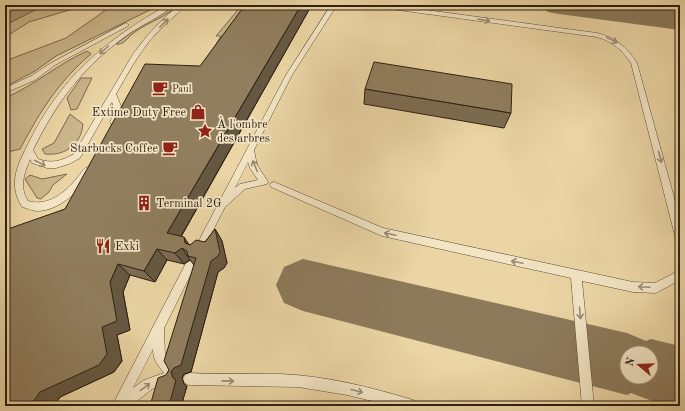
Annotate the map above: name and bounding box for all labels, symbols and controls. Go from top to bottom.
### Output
one-way arrow [477,16,490,24]
one-way arrow [159,18,169,28]
one-way arrow [606,37,618,45]
one-way arrow [99,45,109,54]
cafe icon: Paul [151,79,169,97]
place label: Paul [172,84,192,94]
shop icon: Extime Duty Free [189,103,207,121]
place label: Extime Duty Free [92,107,186,119]
place label: À l'ombre des arbres [217,116,270,145]
place icon: À l'ombre des arbres [196,122,214,140]
cafe icon: Starbucks Coffee [161,139,179,157]
place label: Starbucks Coffee [70,143,158,155]
one-way arrow [657,150,664,163]
one-way arrow [34,160,46,167]
one-way arrow [251,160,258,172]
building icon: Terminal 2G [135,194,153,212]
place label: Terminal 2G [156,198,222,210]
one-way arrow [384,230,397,238]
restaurant icon: Exki [94,237,112,255]
place label: Exki [115,241,139,253]
one-way arrow [511,258,524,266]
one-way arrow [638,284,651,291]
one-way arrow [576,306,584,319]
north arrow [619,345,659,385]
text: N [624,356,638,368]
one-way arrow [221,377,234,385]
one-way arrow [139,383,150,391]
one-way arrow [350,387,363,395]

